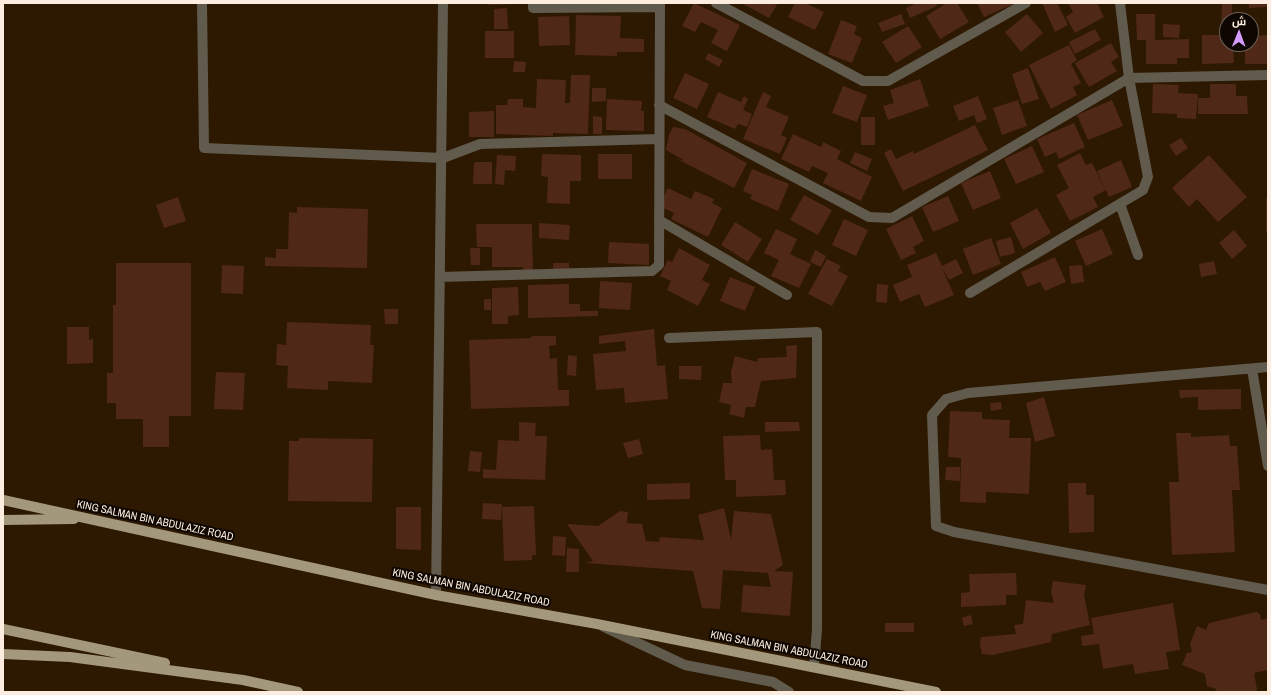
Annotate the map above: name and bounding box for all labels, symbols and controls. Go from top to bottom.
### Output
north arrow [1219,12,1259,52]
text: ش [1232,14,1246,28]
street label: KING SALMAN BIN ABDULAZIZ ROAD [75,498,235,544]
street label: KING SALMAN BIN ABDULAZIZ ROAD [391,566,551,610]
street label: KING SALMAN BIN ABDULAZIZ ROAD [709,628,869,672]

